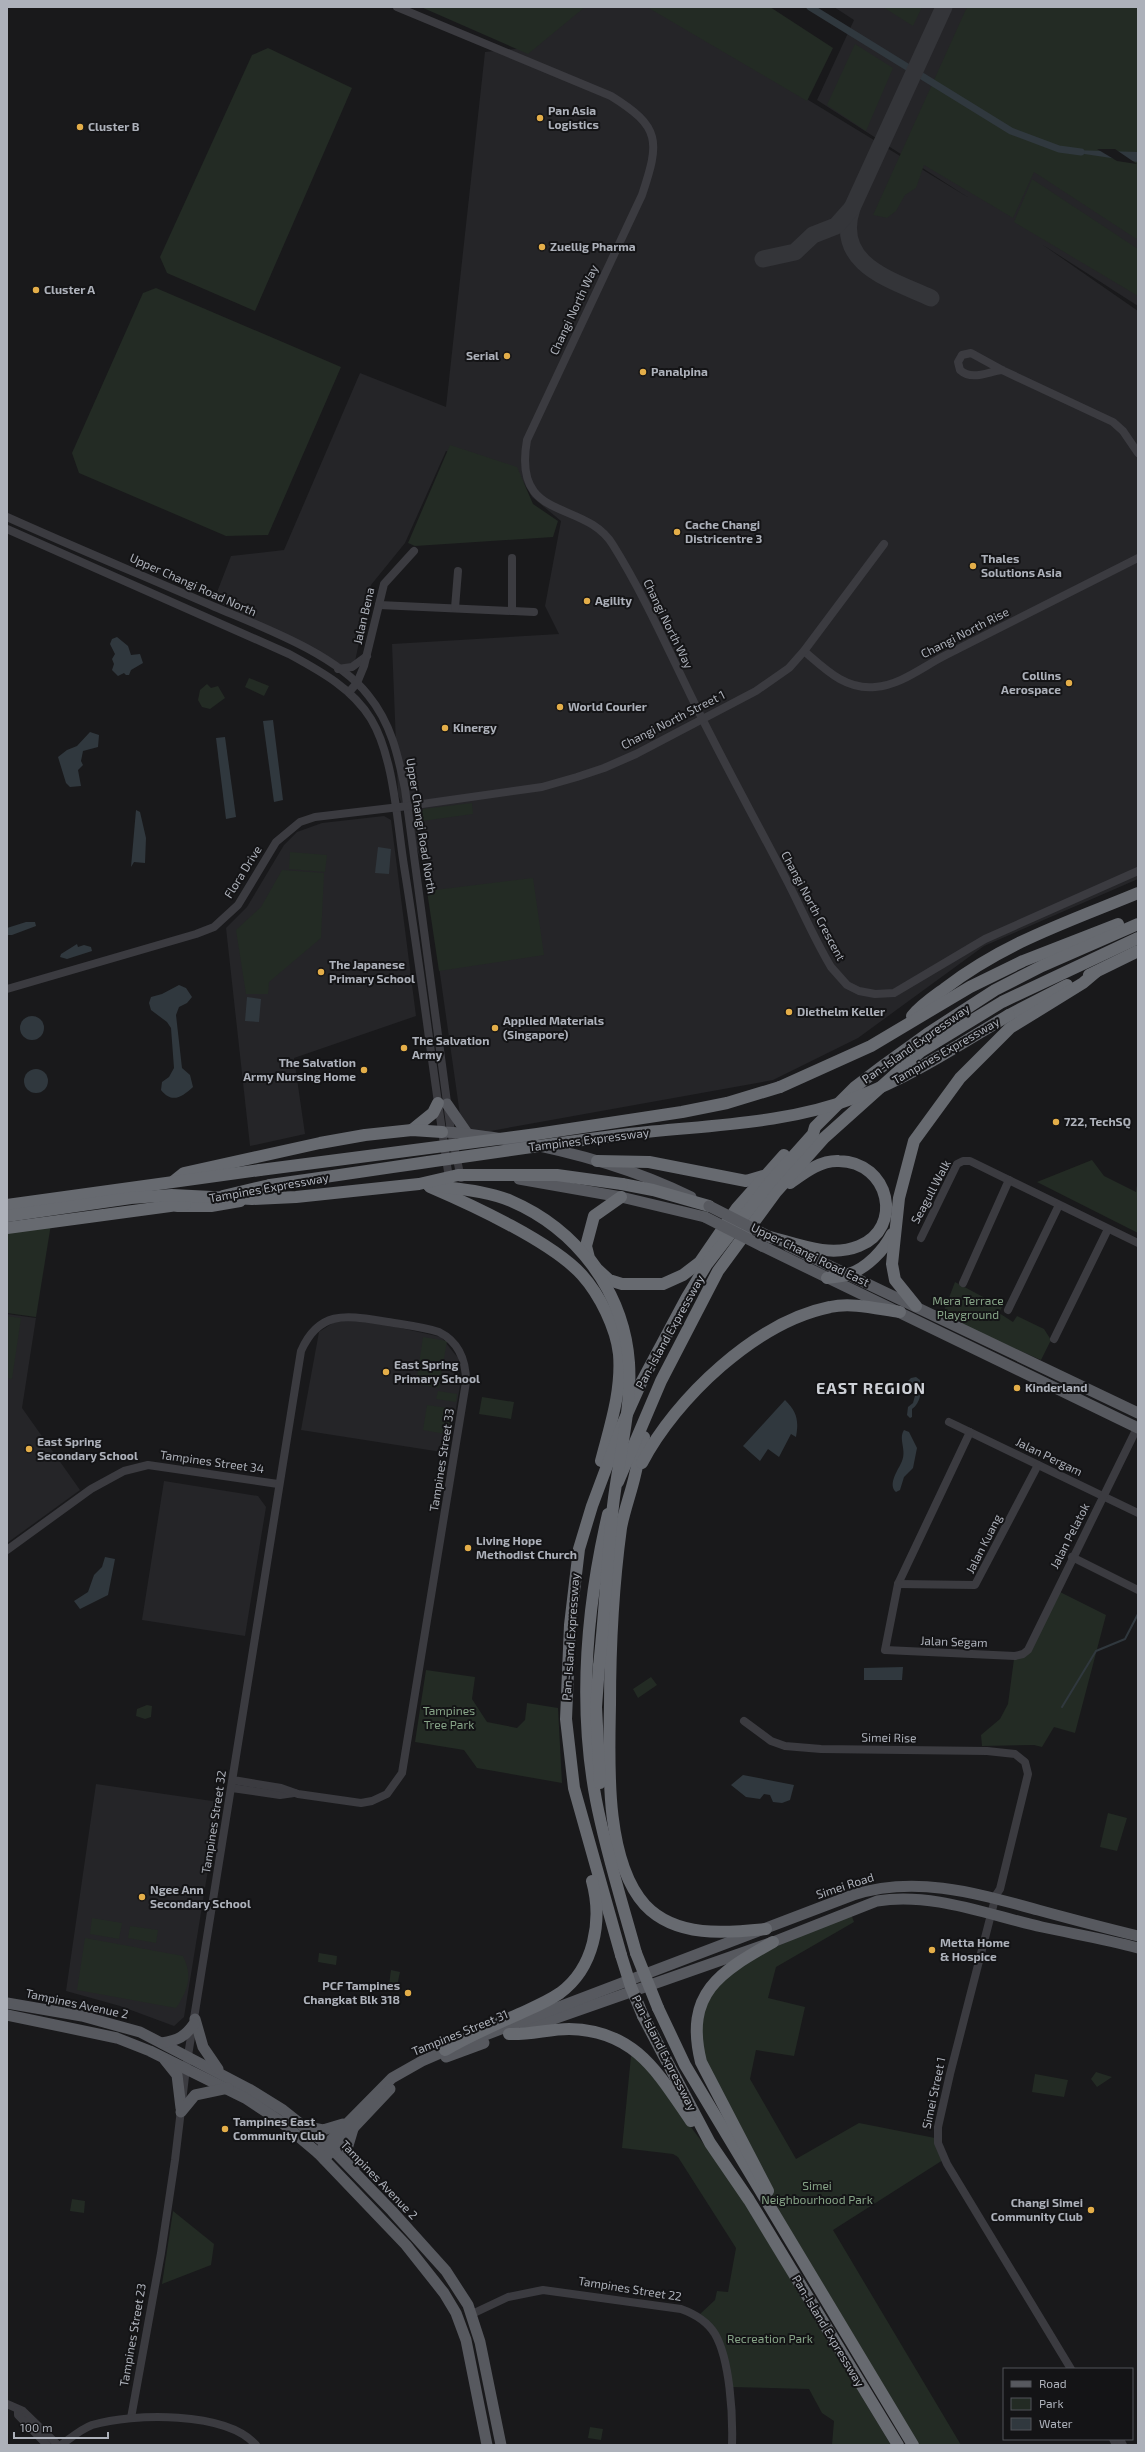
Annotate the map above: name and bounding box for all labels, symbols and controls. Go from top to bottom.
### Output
place label: Pan Asia Logistics [548,103,599,131]
marker: Pan Asia Logistics [535,113,545,123]
place label: Cluster B [88,119,140,133]
marker: Cluster B [75,122,85,132]
place label: Zuellig Pharma [550,239,636,253]
marker: Zuellig Pharma [537,242,547,252]
street label: Changi North Way [546,262,600,357]
place label: Cluster A [44,282,95,296]
marker: Cluster A [31,285,41,295]
place label: Serial [466,348,499,362]
marker: Serial [502,351,512,361]
place label: Panalpina [651,364,708,378]
marker: Panalpina [638,367,648,377]
place label: Cache Changi Districentre 3 [685,517,763,545]
marker: Cache Changi Districentre 3 [672,527,682,537]
street label: Upper Changi Road North [128,550,259,618]
place label: Thales Solutions Asia [981,551,1062,579]
marker: Thales Solutions Asia [968,561,978,571]
street label: Changi North Way [641,576,697,671]
street label: Jalan Bena [350,586,376,646]
place label: Agility [595,593,632,608]
marker: Agility [582,596,592,606]
street label: Changi North Rise [918,604,1011,660]
place label: Collins Aerospace [1001,668,1061,696]
marker: Collins Aerospace [1064,678,1074,688]
street label: Changi North Street 1 [618,687,727,751]
place label: World Courier [568,699,647,713]
marker: World Courier [555,702,565,712]
place label: Kinergy [453,720,497,735]
marker: Kinergy [440,723,450,733]
street label: Upper Changi Road North [404,757,440,895]
street label: Flora Drive [220,843,264,900]
street label: Changi North Crescent [779,848,849,963]
place label: The Japanese Primary School [329,957,415,986]
marker: The Japanese Primary School [316,967,326,977]
street label: Pan-Island Expressway [859,1000,972,1086]
place label: Diethelm Keller [797,1004,885,1018]
marker: Diethelm Keller [784,1007,794,1017]
place label: Applied Materials (Singapore) [503,1013,604,1041]
street label: Tampines Expressway [890,1013,1002,1086]
marker: Applied Materials (Singapore) [490,1023,500,1033]
place label: The Salvation Army [412,1033,489,1062]
marker: The Salvation Army [399,1043,409,1053]
place label: The Salvation Army Nursing Home [243,1055,356,1084]
marker: The Salvation Army Nursing Home [359,1065,369,1075]
place label: 722, TechSQ [1064,1114,1131,1129]
marker: 722, TechSQ [1051,1117,1061,1127]
street label: Tampines Expressway [528,1125,651,1153]
street label: Seagull Walk [907,1157,953,1226]
street label: Tampines Expressway [208,1169,330,1204]
street label: Upper Changi Road East [749,1219,872,1289]
street label: Pan-Island Expressway [632,1272,707,1391]
park label: Mera Terrace Playground [932,1293,1004,1321]
place label: East Spring Primary School [394,1357,480,1386]
marker: East Spring Primary School [381,1367,391,1377]
district label: EAST REGION [816,1378,926,1397]
place label: Kinderland [1025,1380,1087,1394]
marker: Kinderland [1012,1383,1022,1393]
street label: Tampines Street 33 [426,1407,456,1513]
place label: East Spring Secondary School [37,1434,138,1463]
street label: Jalan Pergam [1014,1434,1085,1478]
marker: East Spring Secondary School [24,1444,34,1454]
street label: Tampines Street 34 [159,1447,265,1475]
street label: Jalan Pelatok [1047,1500,1092,1571]
street label: Jalan Kuang [962,1511,1004,1576]
place label: Living Hope Methodist Church [476,1533,577,1561]
marker: Living Hope Methodist Church [463,1543,473,1553]
street label: Pan-Island Expressway [559,1572,581,1701]
street label: Jalan Segam [920,1633,988,1649]
park label: Tampines Tree Park [423,1703,475,1731]
street label: Simei Rise [861,1730,917,1744]
street label: Tampines Street 32 [198,1769,228,1875]
street label: Simei Road [814,1869,875,1901]
place label: Ngee Ann Secondary School [150,1882,251,1911]
marker: Ngee Ann Secondary School [137,1892,147,1902]
place label: Metta Home & Hospice [940,1935,1010,1963]
marker: Metta Home & Hospice [927,1945,937,1955]
place label: PCF Tampines Changkat Blk 318 [303,1978,400,2006]
street label: Tampines Avenue 2 [25,1985,130,2021]
marker: PCF Tampines Changkat Blk 318 [403,1988,413,1998]
street label: Pan-Island Expressway [630,1992,700,2113]
street label: Tampines Street 31 [409,2006,510,2058]
street label: Simei Street 1 [919,2056,947,2130]
place label: Tampines East Community Club [233,2114,325,2143]
marker: Tampines East Community Club [220,2124,230,2134]
street label: Tampines Avenue 2 [338,2137,421,2222]
park label: Simei Neighbourhood Park [761,2178,873,2206]
place label: Changi Simei Community Club [991,2195,1083,2224]
marker: Changi Simei Community Club [1086,2205,1096,2215]
street label: Pan-Island Expressway [790,2272,868,2390]
street label: Tampines Street 22 [577,2273,683,2303]
street label: Tampines Street 23 [116,2282,148,2388]
park label: Recreation Park [727,2331,813,2345]
legend [1003,2368,1133,2440]
text: Road [1039,2376,1067,2390]
text: Park [1039,2396,1064,2410]
scale bar [14,2414,108,2440]
text: Water [1039,2416,1073,2430]
text: 100 m [20,2420,52,2434]

